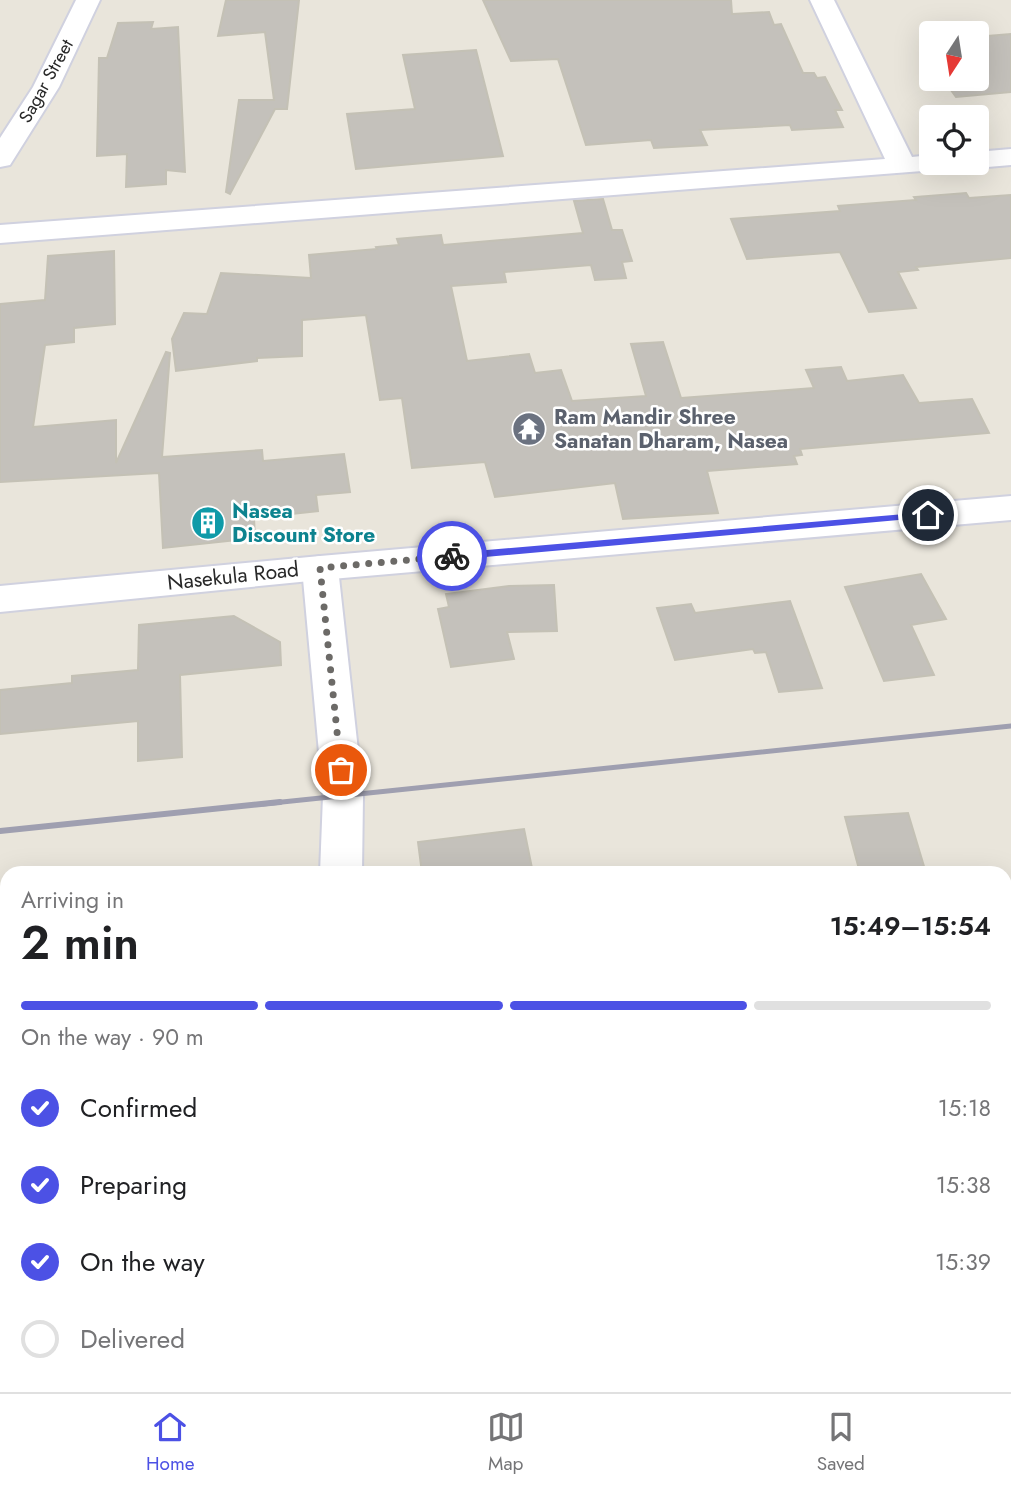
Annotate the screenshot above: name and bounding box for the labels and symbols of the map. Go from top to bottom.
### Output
north arrow [919,21,989,91]
street label: Sagar Street [12,34,80,128]
place label: Ram Mandir Shree Sanatan Dharam, Nasea [554,402,788,456]
temple icon: Ram Mandir Shree Sanatan Dharam, Nasea [510,410,548,448]
pin [898,485,958,545]
place label: Nasea Discount Store [232,496,375,550]
building icon: Nasea Discount Store [189,504,227,542]
courier [417,521,487,591]
street label: Nasekula Road [166,554,300,598]
pin [311,740,371,800]

